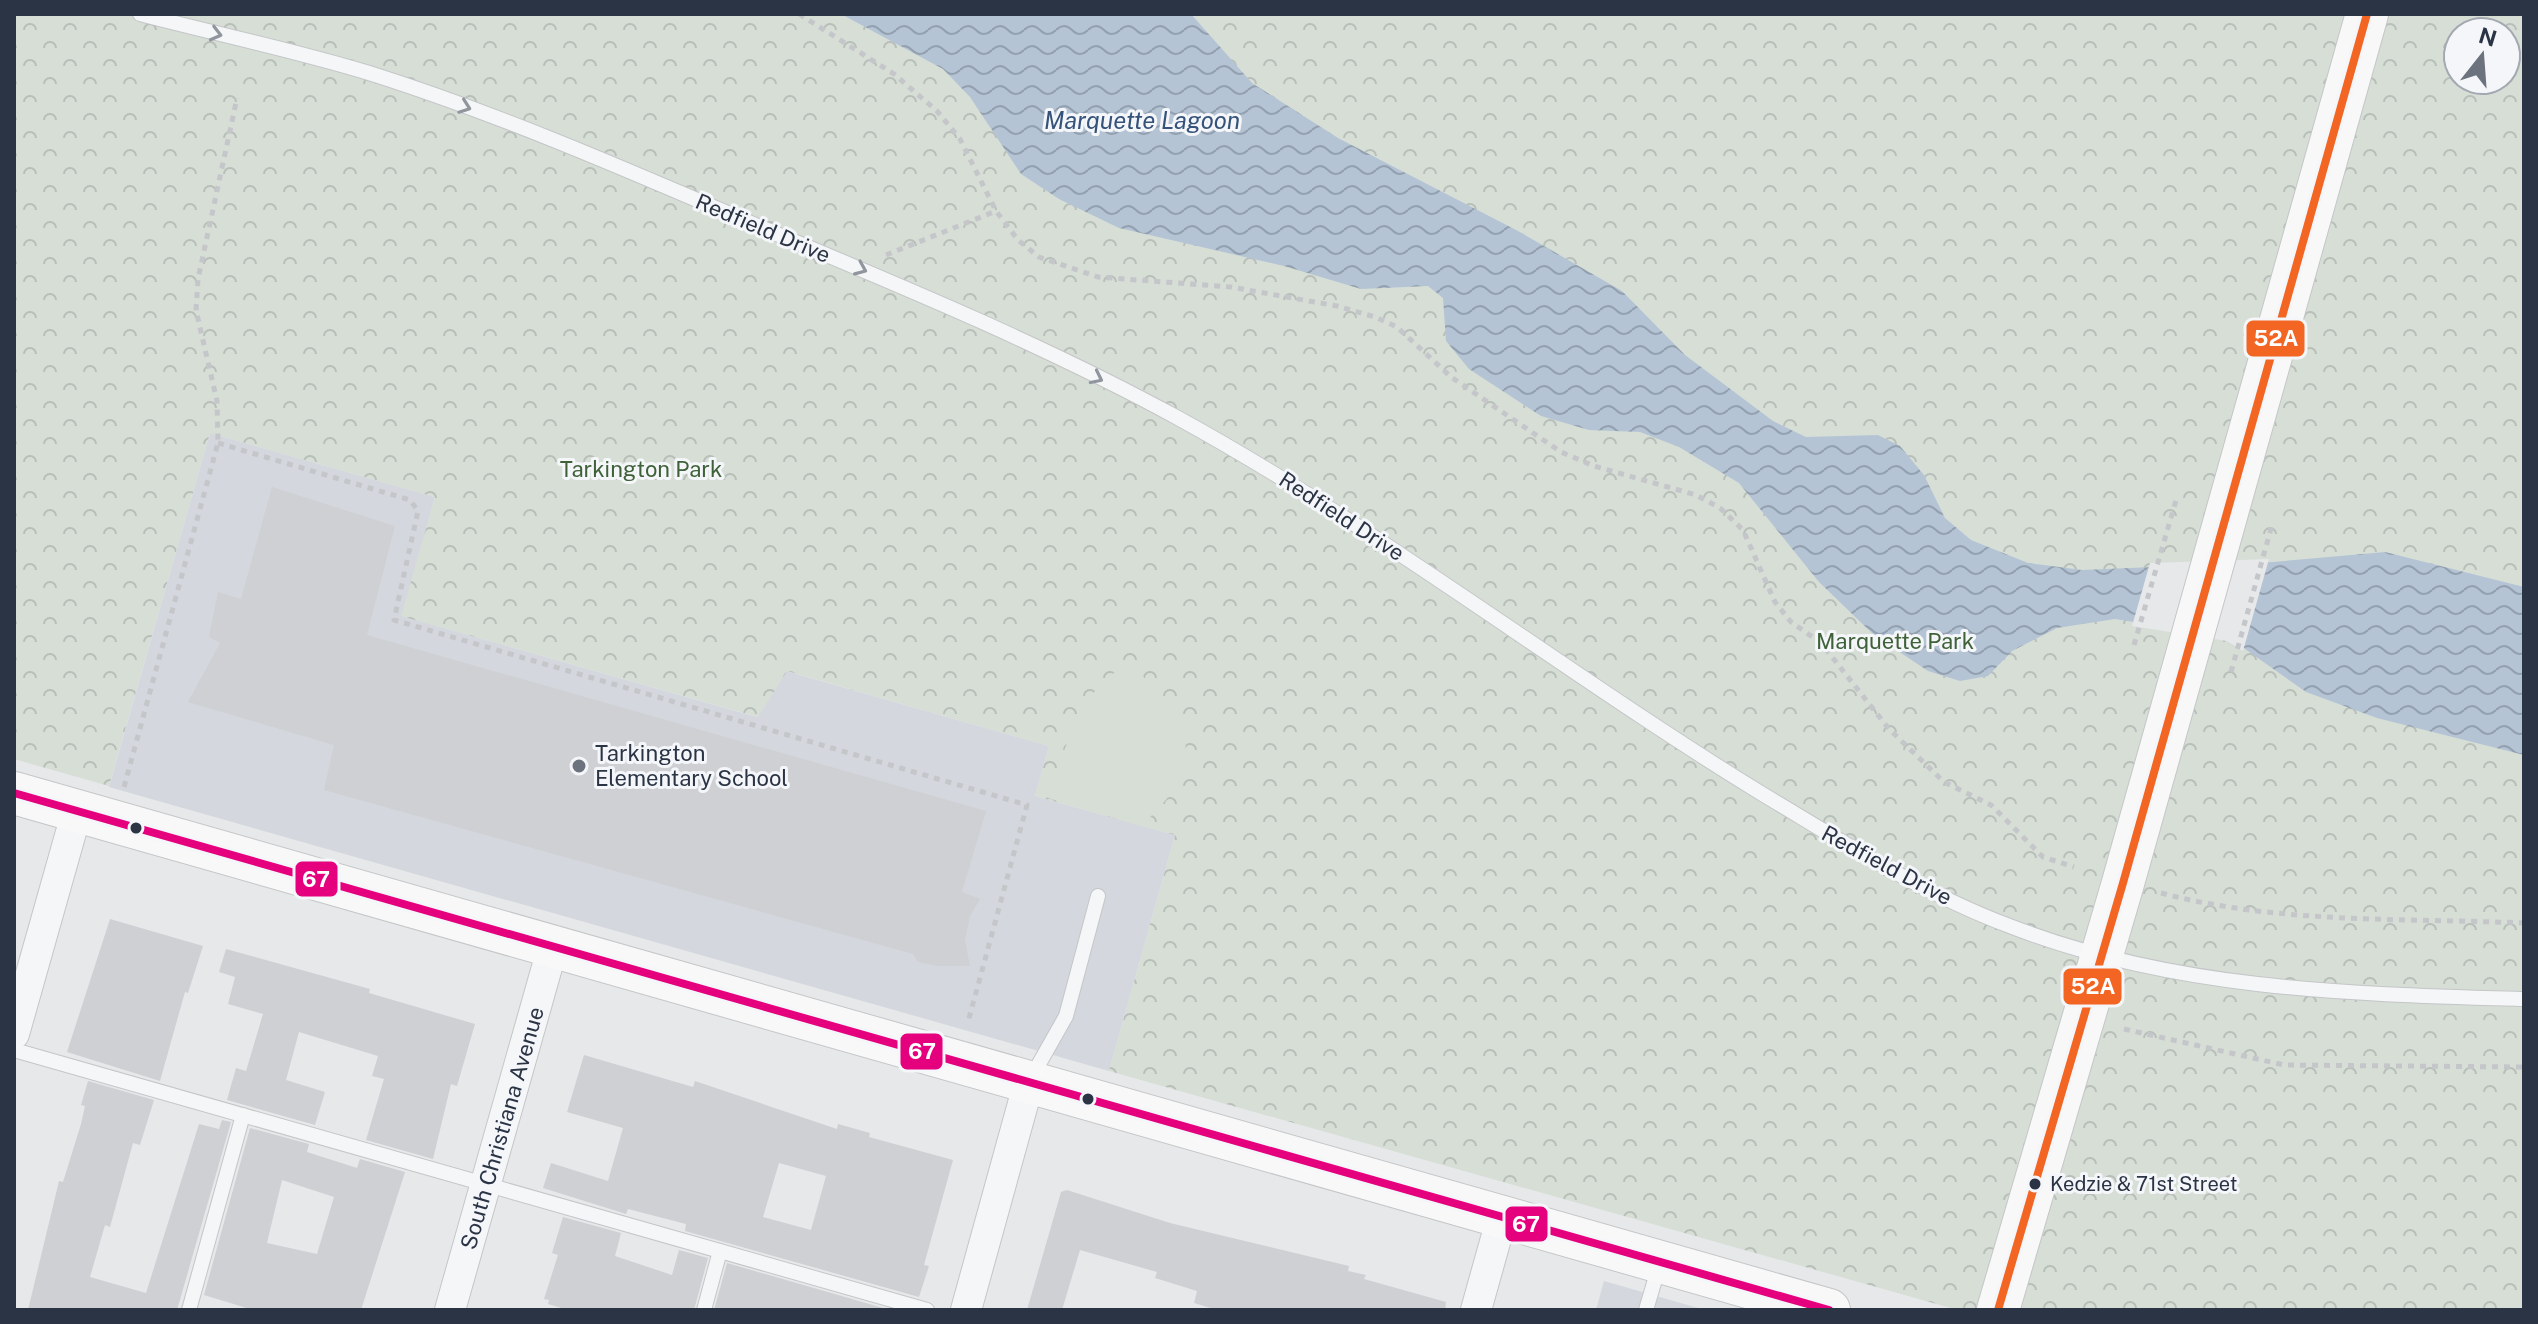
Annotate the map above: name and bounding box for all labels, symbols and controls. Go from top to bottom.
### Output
north arrow [2442,16,2522,96]
text: N [2476,22,2500,52]
one-way arrow [208,24,222,41]
one-way arrow [457,98,471,114]
water label: Marquette Lagoon [1044,106,1240,134]
street label: Redfield Drive [692,188,834,268]
one-way arrow [853,260,867,276]
line badge: 52A [2245,319,2306,358]
text: 52A [2254,325,2298,351]
one-way arrow [1088,368,1103,384]
park label: Tarkington Park [560,456,722,482]
street label: Redfield Drive [1275,466,1409,566]
park label: Marquette Park [1816,628,1974,654]
place label: Tarkington Elementary School [595,740,788,791]
marker: Tarkington Elementary School [570,757,588,775]
unlabelled marker [128,820,144,836]
street label: Redfield Drive [1817,820,1957,910]
line badge: 67 [294,860,339,898]
text: 67 [302,866,330,892]
line badge: 52A [2062,967,2123,1006]
text: 52A [2071,973,2115,999]
street label: South Christiana Avenue [455,1004,549,1252]
line badge: 67 [899,1032,944,1071]
text: 67 [908,1038,936,1064]
unlabelled marker [1080,1091,1096,1107]
place label: Kedzie & 71st Street [2050,1172,2237,1196]
marker: Kedzie & 71st Street [2027,1176,2043,1192]
line badge: 67 [1504,1205,1549,1243]
text: 67 [1512,1211,1540,1237]

